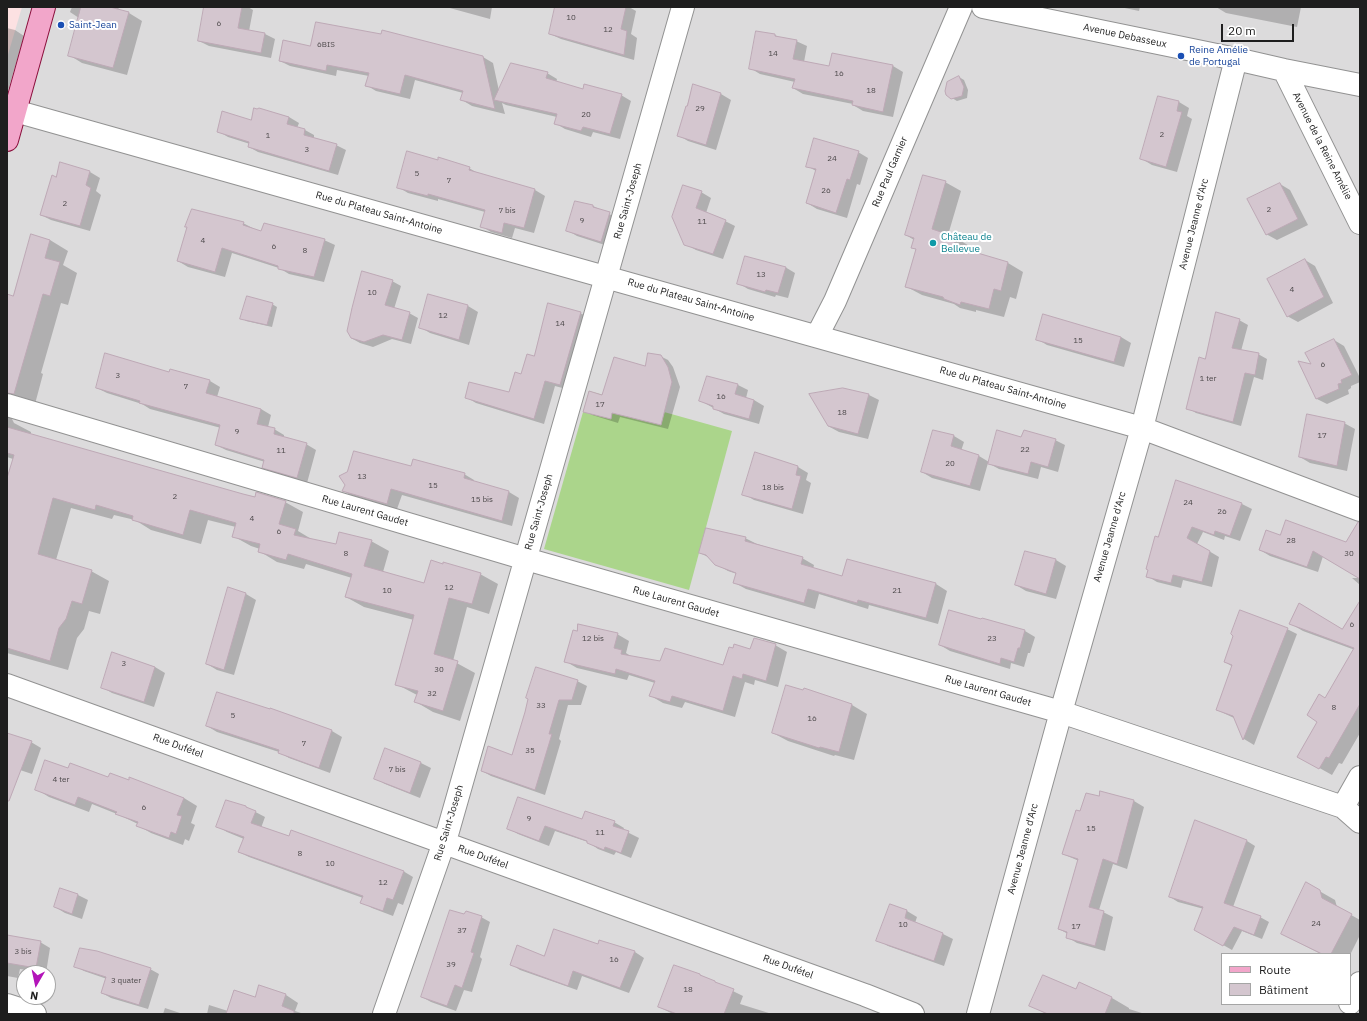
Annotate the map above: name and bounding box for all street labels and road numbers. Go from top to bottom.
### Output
street label: Avenue Debasseux [1082,21,1168,51]
street label: Avenue de la Reine Amélie [1290,90,1354,202]
street label: Rue Paul Garnier [870,135,910,209]
street label: Rue Saint-Joseph [611,161,645,241]
street label: Avenue Jeanne d'Arc [1177,177,1211,271]
street label: Rue du Plateau Saint-Antoine [314,189,444,237]
street label: Rue du Plateau Saint-Antoine [626,276,756,324]
street label: Rue du Plateau Saint-Antoine [938,364,1068,412]
street label: Rue Saint-Joseph [522,472,556,552]
street label: Avenue Jeanne d'Arc [1091,490,1129,584]
street label: Rue Laurent Gaudet [320,493,410,529]
street label: Rue Laurent Gaudet [631,584,721,620]
street label: Rue Laurent Gaudet [943,673,1033,709]
street label: Rue Dufétel [151,731,205,761]
street label: Rue Saint-Joseph [432,784,466,862]
street label: Avenue Jeanne d'Arc [1005,802,1041,896]
street label: Rue Dufétel [456,842,510,872]
street label: Rue Dufétel [761,952,815,982]

